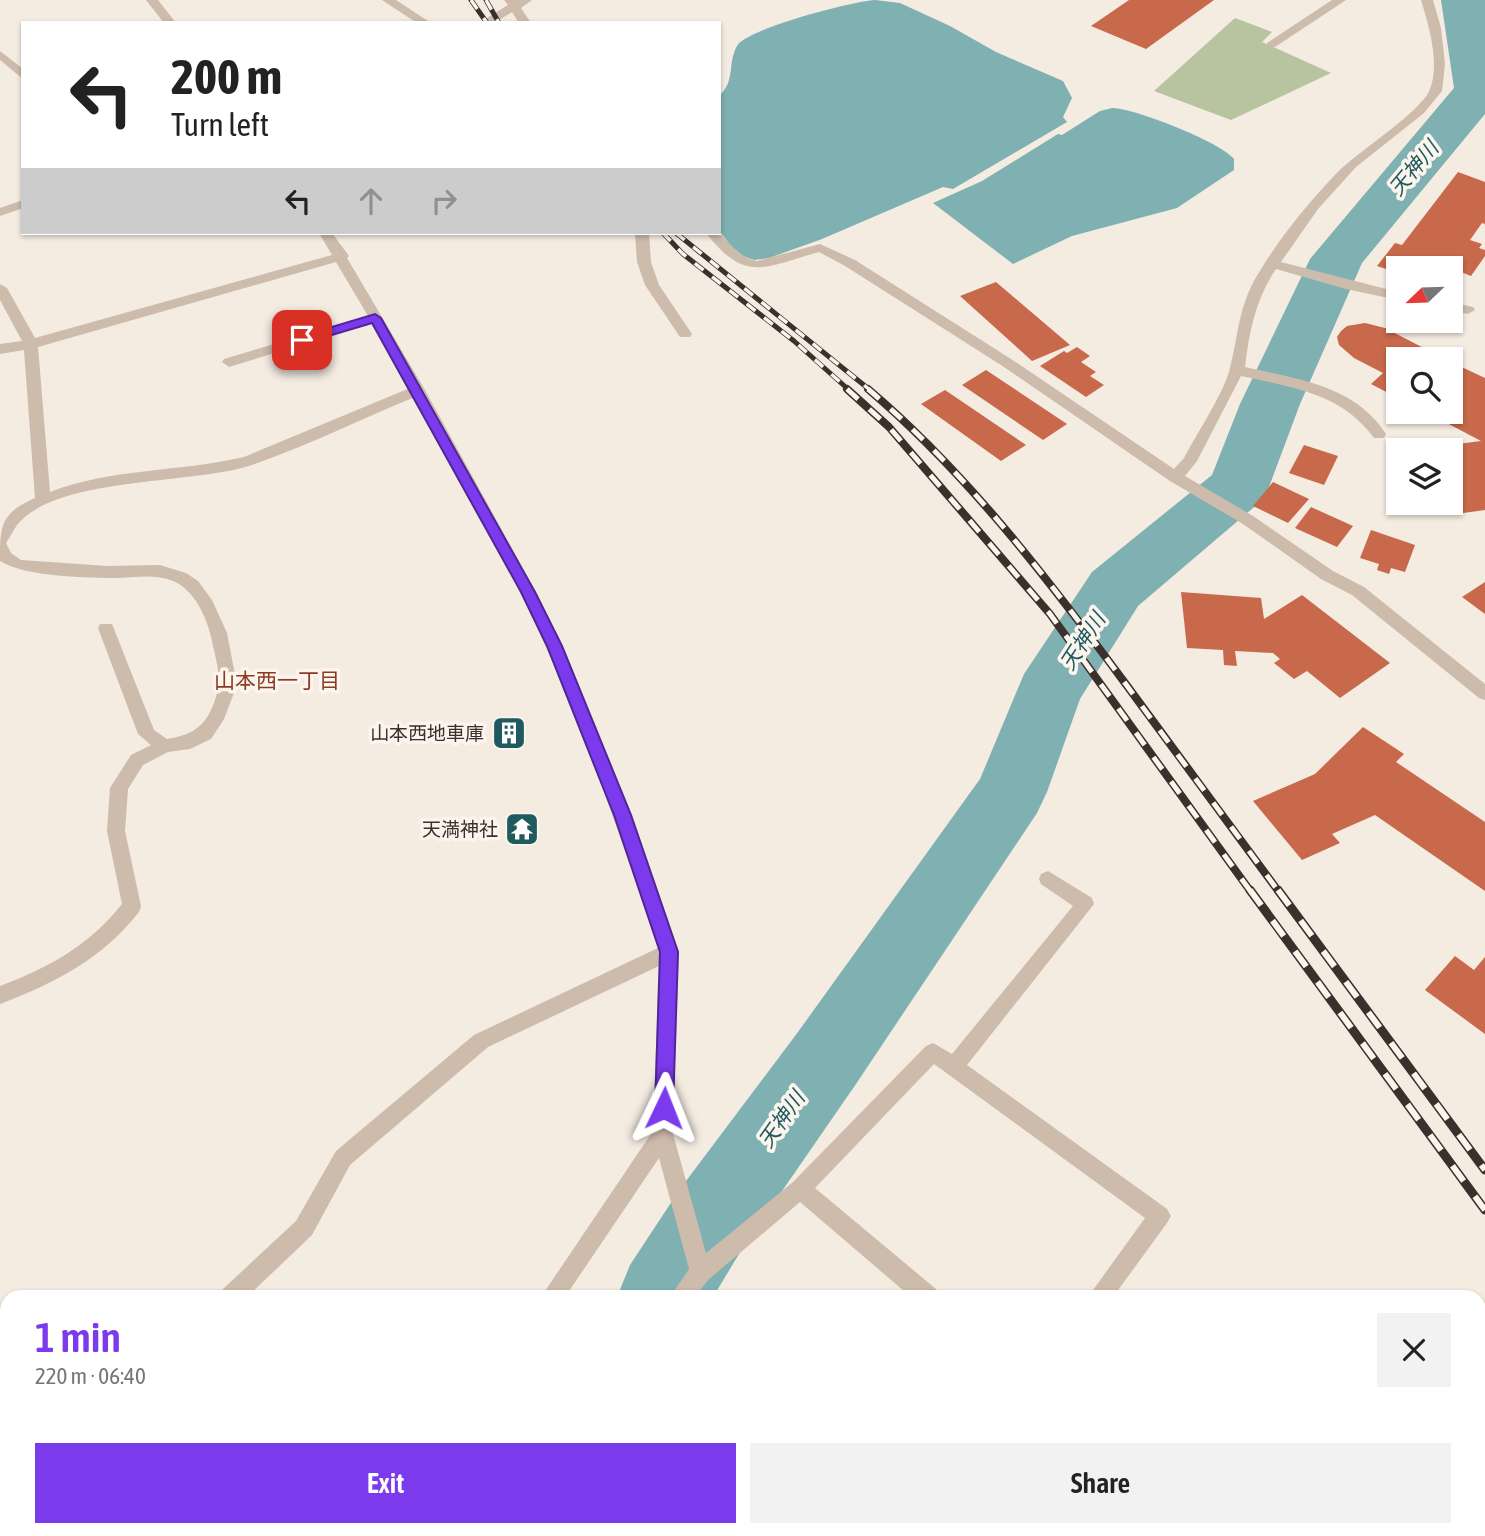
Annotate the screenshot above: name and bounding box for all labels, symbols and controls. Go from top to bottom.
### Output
text: 200 m [171,48,282,104]
icon: left [56,49,147,140]
text: Turn left [171,106,269,143]
water label: 天神川 [1384,135,1444,200]
icon: left [279,182,317,220]
icon: ahead [352,182,390,220]
icon: right [425,182,463,220]
north arrow [1386,256,1463,332]
map controls [1386,256,1463,515]
pin [272,310,332,370]
icon: arrive [283,321,321,359]
button: search [1386,347,1463,424]
button: layers [1386,438,1463,515]
water label: 天神川 [1055,606,1110,674]
district label: 山本西一丁目 [214,668,340,692]
building icon: 山本西地車庫 [490,714,528,752]
place label: 山本西地車庫 [370,722,484,744]
temple icon: 天満神社 [503,810,541,848]
place label: 天満神社 [422,818,498,840]
position arrow [627,1071,701,1145]
water label: 天神川 [753,1085,810,1152]
text: 1 min [35,1313,121,1361]
button: close [1377,1313,1451,1387]
text: 220 m · 06:40 [35,1363,146,1389]
button: Exit [35,1443,736,1523]
button: Share [750,1443,1451,1523]

